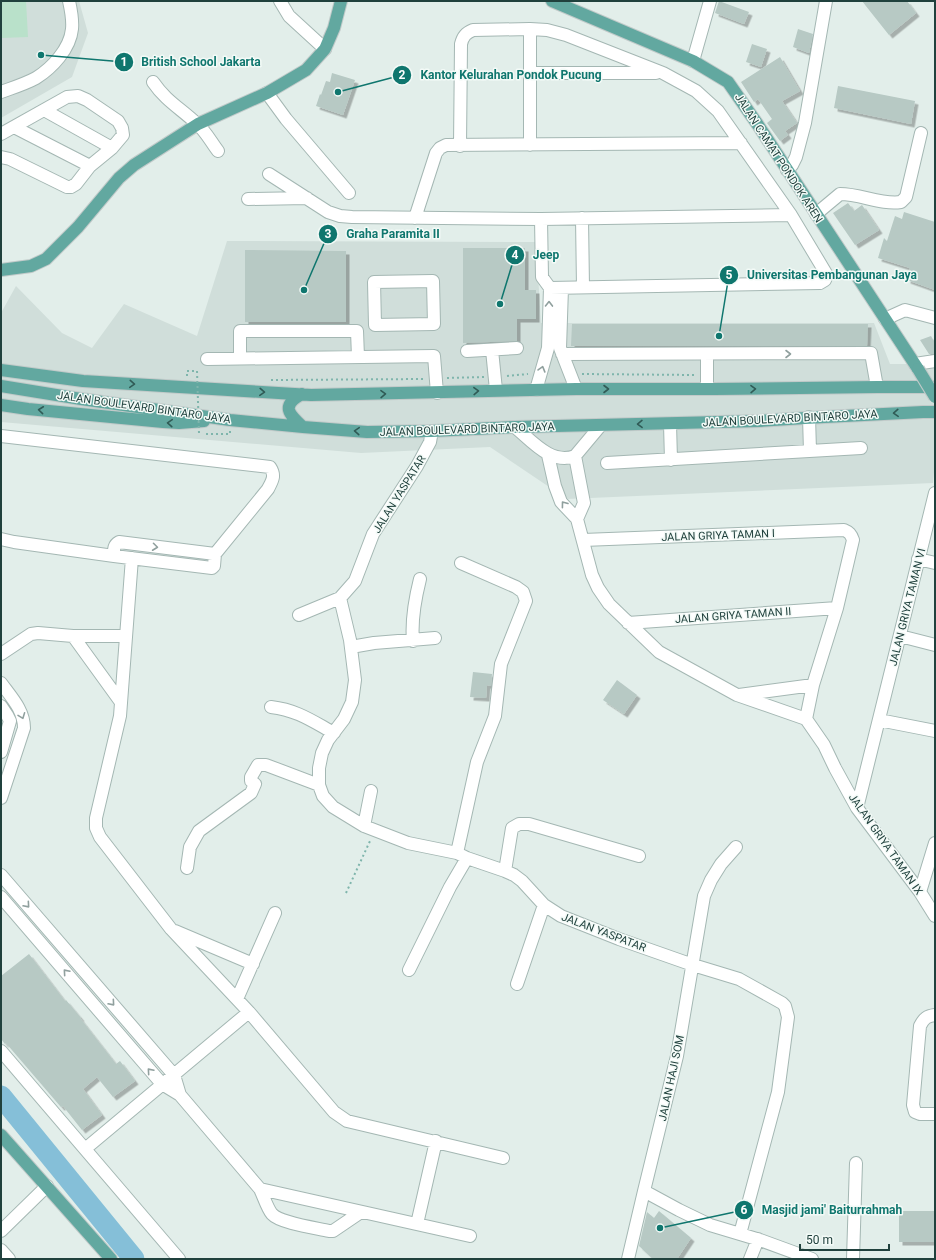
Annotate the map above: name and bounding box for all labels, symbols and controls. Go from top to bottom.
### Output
callout: British School Jakarta [114,50,269,74]
text: 1 [121,55,127,69]
text: British School Jakarta [141,55,261,69]
callout: Kantor Kelurahan Pondok Pucung [392,63,609,87]
text: 2 [399,68,406,82]
text: Kantor Kelurahan Pondok Pucung [420,68,602,82]
street label: JALAN CAMAT PONDOK AREN [732,91,825,225]
callout: Graha Paramita II [318,222,448,246]
text: 3 [325,227,332,241]
text: Graha Paramita II [346,227,440,241]
callout: Jeep [505,243,567,267]
text: 4 [512,248,519,262]
text: Jeep [533,248,559,262]
callout: Universitas Pembangunan Jaya [719,263,925,287]
text: 5 [726,268,733,282]
text: Universitas Pembangunan Jaya [747,268,918,282]
one-way arrow [545,301,554,307]
one-way arrow [785,349,791,358]
one-way arrow [537,366,546,373]
one-way arrow [129,380,135,389]
one-way arrow [603,385,609,393]
one-way arrow [750,385,756,393]
one-way arrow [473,387,479,395]
one-way arrow [259,388,265,396]
street label: JALAN BOULEVARD BINTARO JAYA [56,389,232,426]
one-way arrow [380,389,386,398]
one-way arrow [37,406,44,415]
street label: JALAN BOULEVARD BINTARO JAYA [702,407,879,430]
one-way arrow [893,409,899,418]
one-way arrow [167,418,173,427]
street label: JALAN BOULEVARD BINTARO JAYA [379,420,555,439]
one-way arrow [637,420,643,428]
one-way arrow [353,427,360,436]
street label: JALAN YASPATAR [370,453,429,536]
one-way arrow [562,502,569,509]
street label: JALAN GRIYA TAMAN I [661,527,775,544]
one-way arrow [152,542,158,551]
street label: JALAN GRIYA TAMAN VI [887,547,928,667]
street label: JALAN GRIYA TAMAN II [674,605,792,626]
one-way arrow [17,712,25,719]
street label: JALAN GRIYA TAMAN IX [846,791,926,897]
one-way arrow [22,900,29,908]
street label: JALAN YASPATAR [560,910,648,955]
one-way arrow [63,970,70,977]
one-way arrow [107,998,114,1006]
street label: JALAN HAJI SOM [656,1034,687,1122]
one-way arrow [148,1068,155,1076]
callout: Masjid jami' Baiturrahmah [734,1198,910,1222]
text: 6 [741,1203,748,1217]
text: Masjid jami' Baiturrahmah [762,1203,903,1217]
scale bar [800,1226,889,1252]
text: 50 m [806,1233,833,1247]

